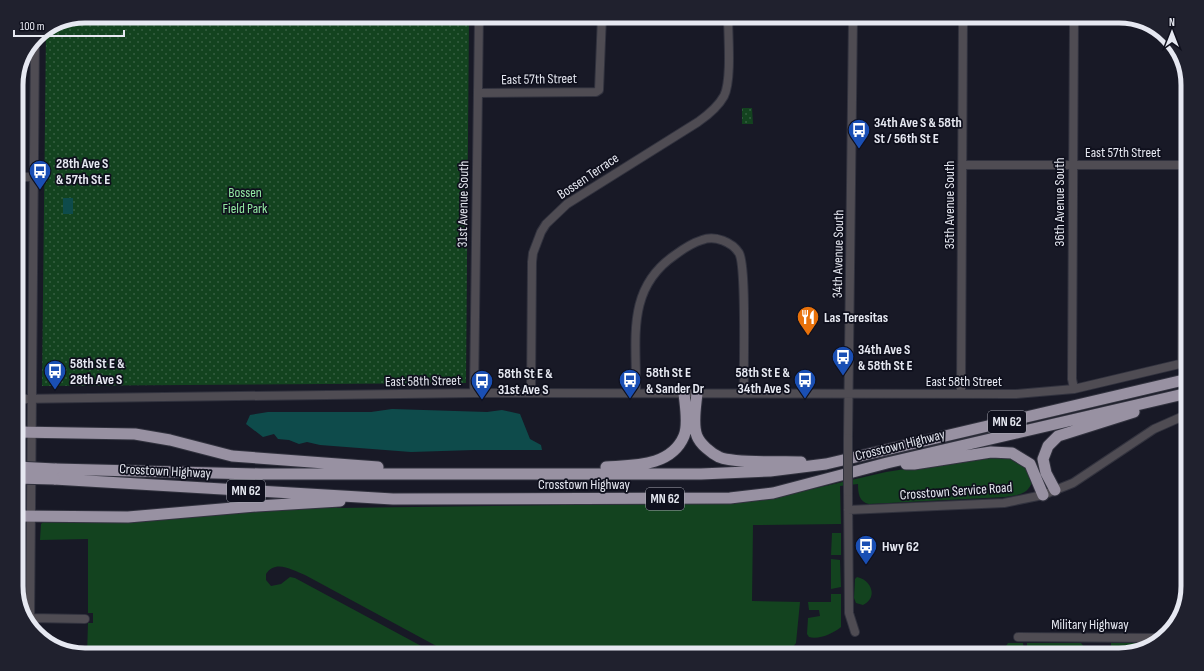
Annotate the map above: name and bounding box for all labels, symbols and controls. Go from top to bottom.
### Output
scale bar [14,12,124,38]
north arrow [1152,12,1192,52]
text: N [1169,16,1175,29]
text: 100 m [20,19,45,34]
street label: East 57th Street [501,70,577,88]
place label: 34th Ave S & 58th St / 56th St E [874,114,962,147]
bus stop icon: 34th Ave S & 58th St / 56th St E [846,117,872,150]
street label: East 57th Street [1085,144,1161,161]
street label: Bossen Terrace [554,149,622,203]
place label: 28th Ave S & 57th St E [56,155,110,188]
bus stop icon: 28th Ave S & 57th St E [27,158,53,191]
street label: 36th Avenue South [1051,158,1068,246]
street label: 31st Avenue South [454,161,472,247]
street label: 35th Avenue South [941,161,958,249]
park label: Bossen Field Park [223,184,268,217]
street label: 34th Avenue South [829,210,847,298]
restaurant icon: Las Teresitas [795,304,821,337]
place label: Las Teresitas [824,309,888,326]
place label: 34th Ave S & 58th St E [858,341,913,374]
bus stop icon: 34th Ave S & 58th St E [830,344,856,377]
place label: 58th St E & 28th Ave S [70,355,125,388]
bus stop icon: 58th St E & 28th Ave S [42,358,68,391]
place label: 58th St E & Sander Dr [646,364,705,397]
place label: 58th St E & 34th Ave S [735,364,791,397]
place label: 58th St E & 31st Ave S [498,365,553,398]
bus stop icon: 58th St E & Sander Dr [617,367,643,400]
bus stop icon: 58th St E & 34th Ave S [792,367,818,400]
bus stop icon: 58th St E & 31st Ave S [469,368,495,401]
street label: East 58th Street [385,372,461,390]
street label: East 58th Street [926,373,1002,390]
road number: MN 62 [988,411,1026,433]
street label: Crosstown Highway [853,425,947,464]
street label: Crosstown Highway [119,460,212,482]
street label: Crosstown Highway [538,476,631,493]
street label: Crosstown Service Road [899,479,1013,503]
road number: MN 62 [227,480,265,502]
road number: MN 62 [646,488,684,510]
bus stop icon: Hwy 62 [853,533,879,566]
place label: Hwy 62 [882,538,919,555]
street label: Military Highway [1051,616,1129,633]

